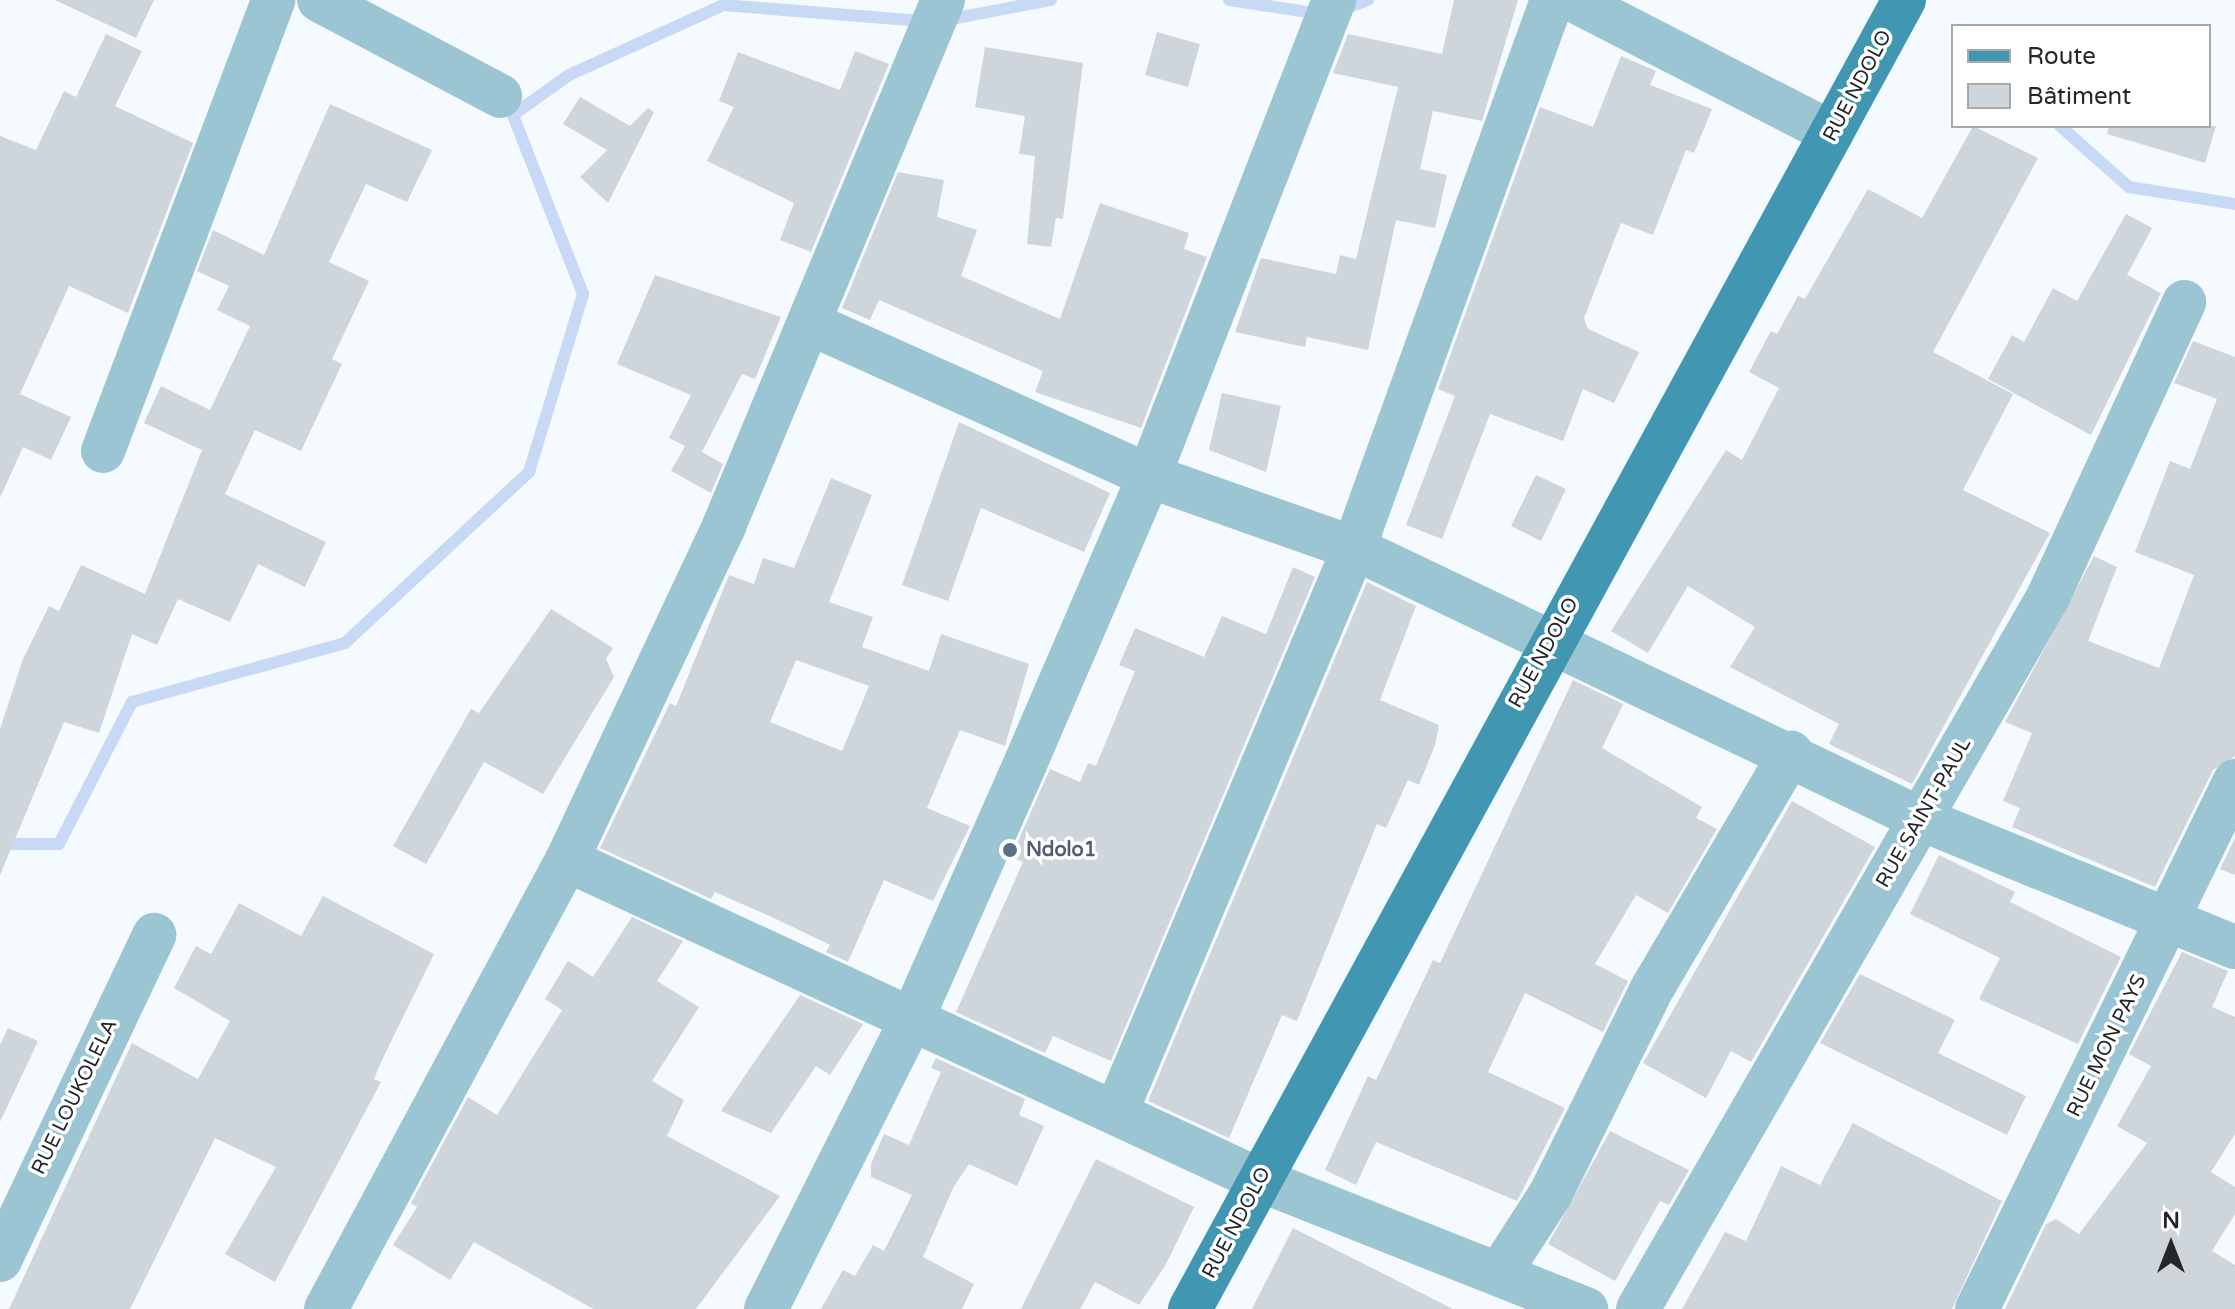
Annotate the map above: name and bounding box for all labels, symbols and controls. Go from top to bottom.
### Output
legend [1951,24,2211,128]
street label: RUE NDOLO [1819,26,1897,146]
text: Route [2027,42,2096,71]
text: Bâtiment [2027,82,2131,111]
street label: RUE NDOLO [1504,594,1584,712]
street label: RUE SAINT-PAUL [1871,734,1977,892]
place label: Ndolo1 [1026,838,1096,862]
marker: Ndolo1 [1001,841,1019,859]
street label: RUE MON PAYS [2062,971,2152,1121]
street label: RUE LOUKOLELA [27,1016,123,1178]
street label: RUE NDOLO [1198,1163,1276,1283]
north arrow [2131,1205,2211,1285]
text: N [2162,1208,2180,1234]

